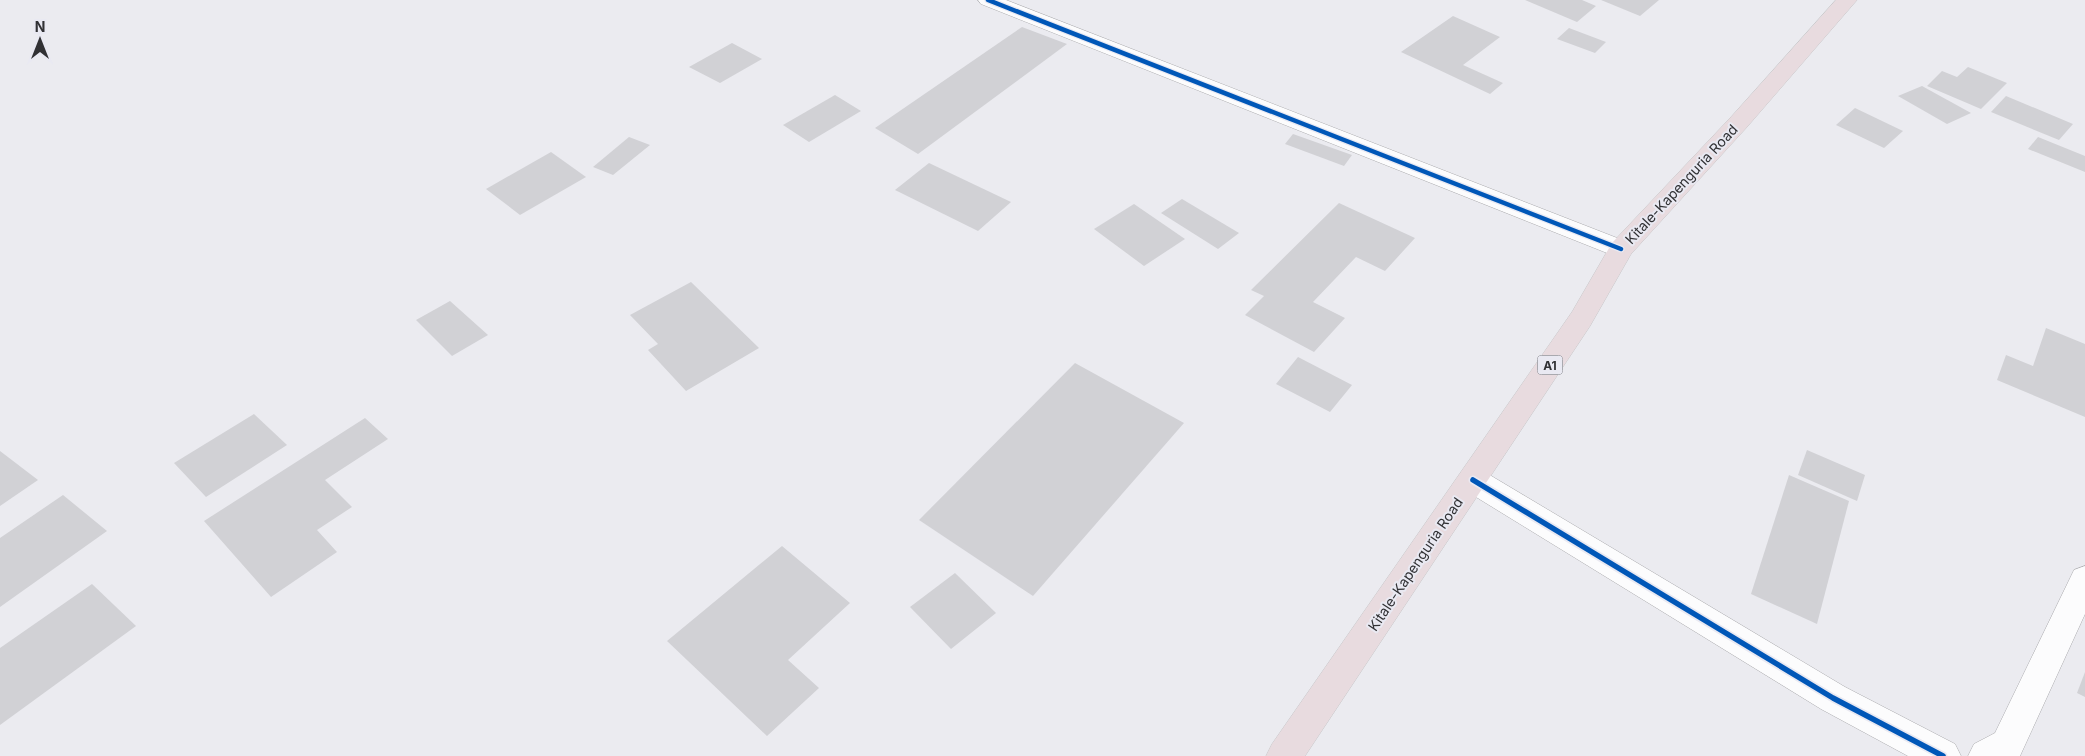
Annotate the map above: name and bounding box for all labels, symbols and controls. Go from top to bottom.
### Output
north arrow [15,15,65,65]
text: N [35,18,45,35]
street label: Kitale-Kapenguria Road [1621,121,1741,247]
road number: A1 [1538,356,1562,374]
street label: Kitale-Kapenguria Road [1364,494,1466,634]

